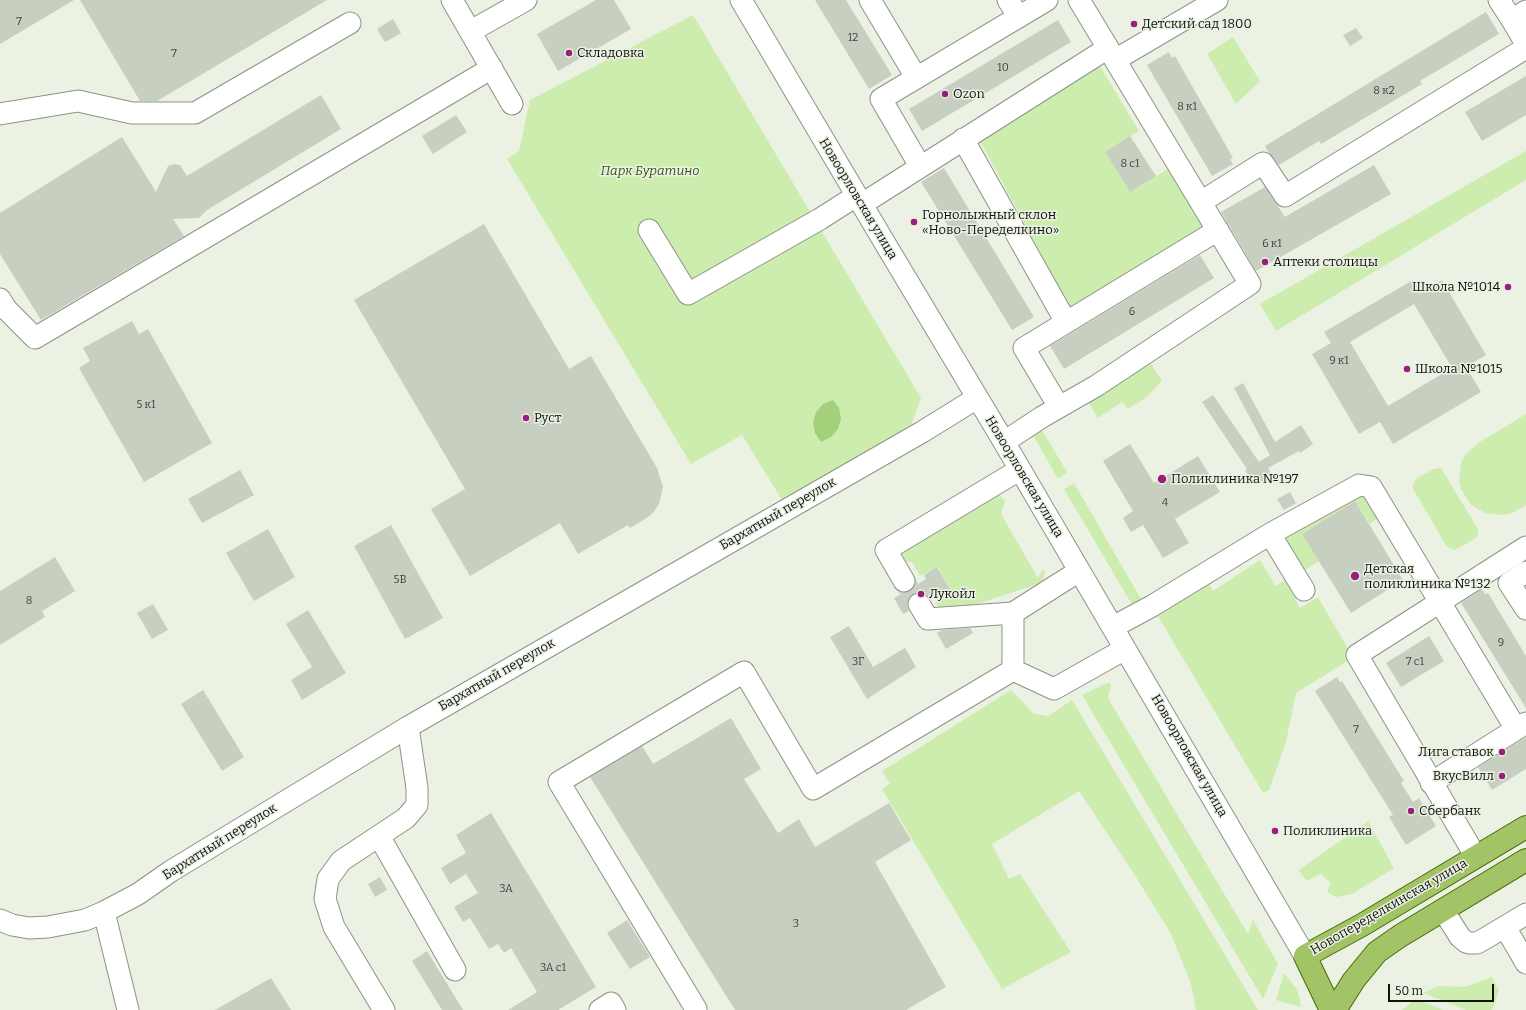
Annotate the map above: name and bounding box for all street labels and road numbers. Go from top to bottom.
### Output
street label: Новоорловская улица [816,135,900,263]
street label: Новоорловская улица [982,413,1066,541]
street label: Бархатный переулок [717,474,839,554]
street label: Бархатный переулок [436,635,558,715]
street label: Новоорловская улица [1147,692,1231,820]
street label: Бархатный переулок [160,800,280,884]
street label: Новопеределкинская улица [1308,856,1470,958]

